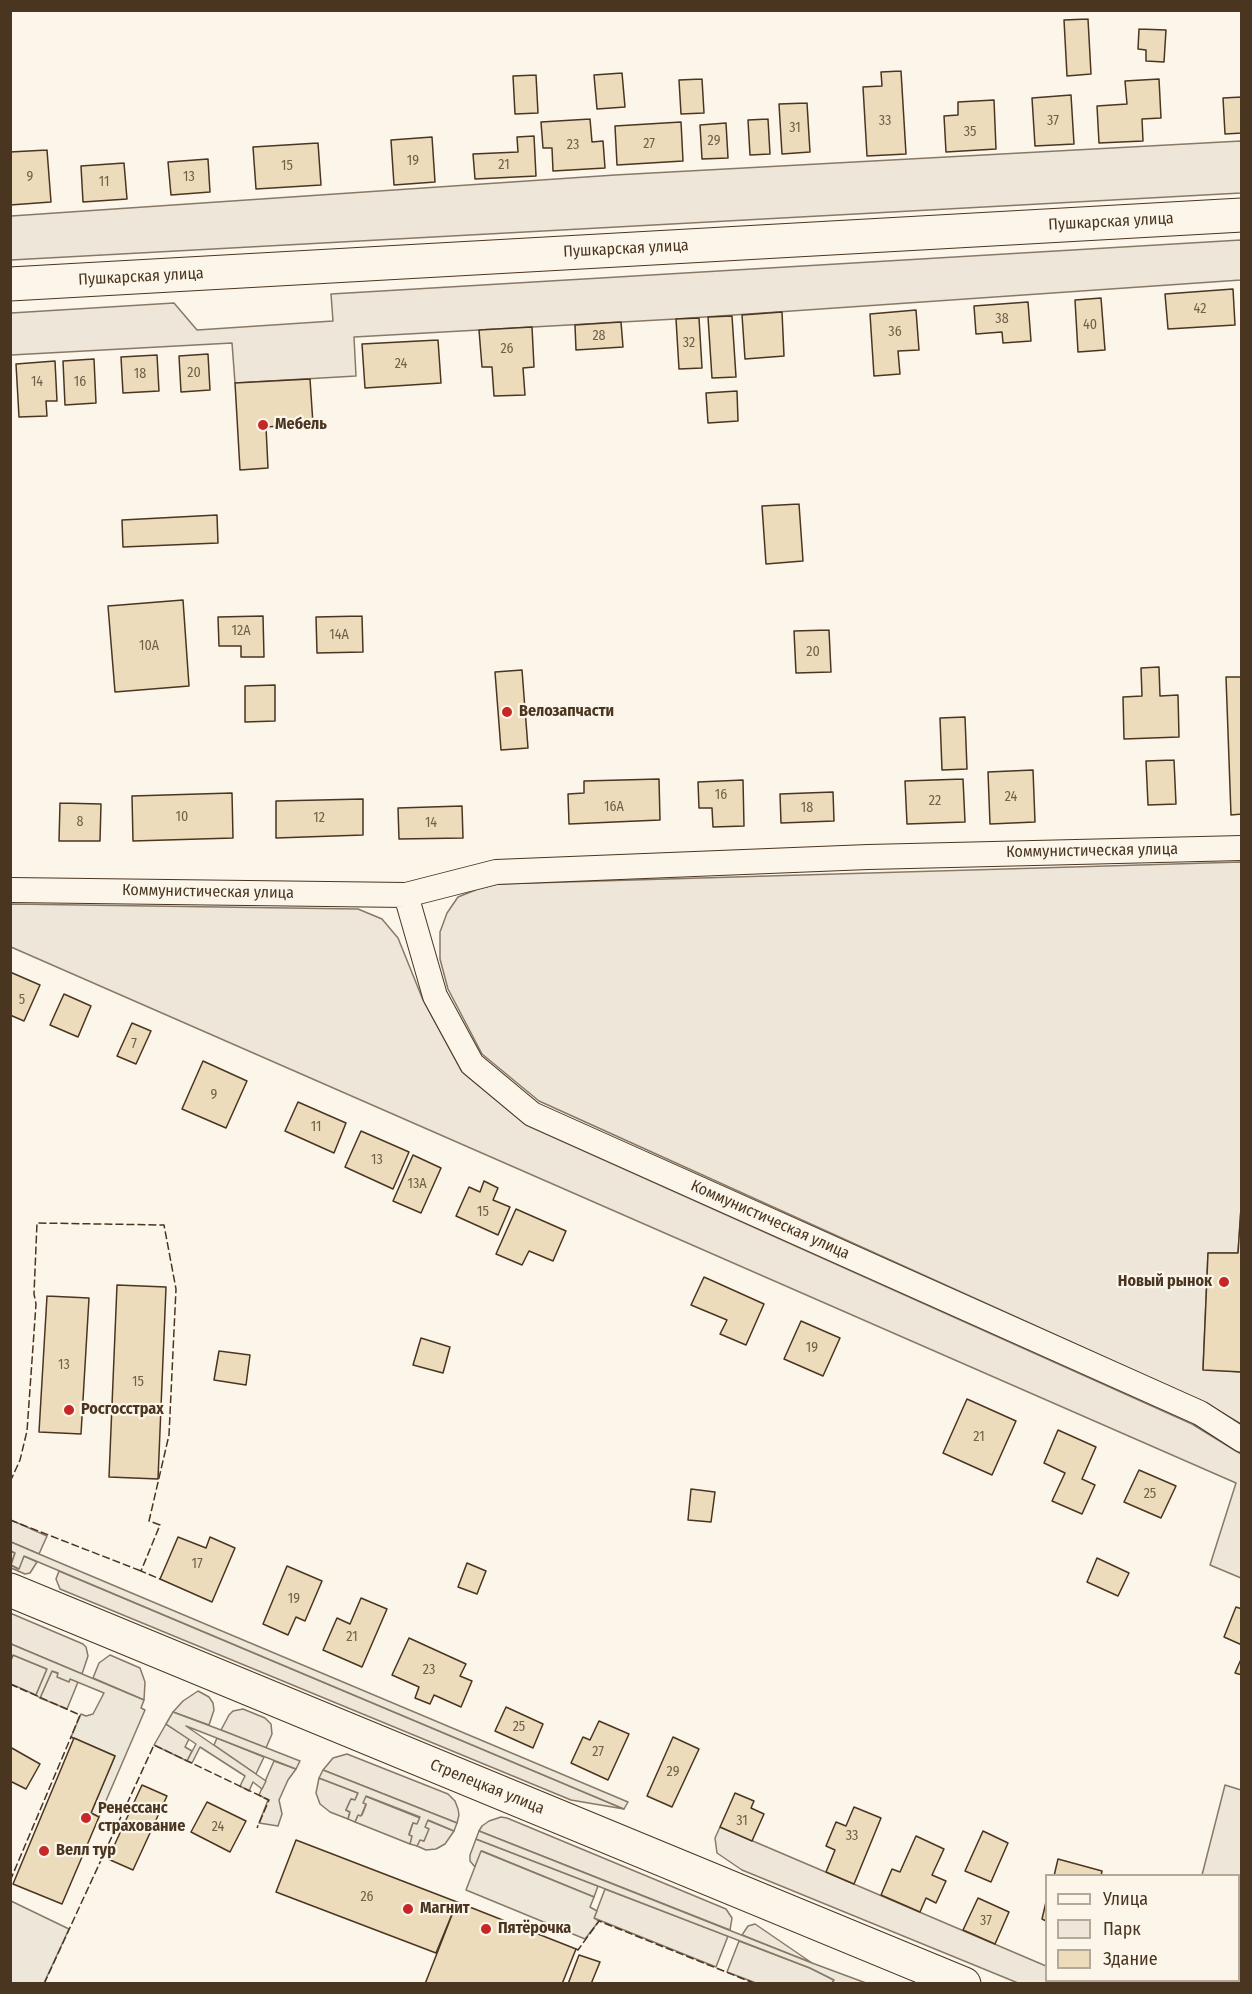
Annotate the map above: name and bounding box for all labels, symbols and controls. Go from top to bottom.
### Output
house number: 33 [879,113,891,129]
house number: 37 [1047,113,1059,129]
house number: 31 [789,120,801,136]
house number: 35 [964,124,976,140]
house number: 29 [708,133,720,149]
house number: 27 [643,136,655,152]
house number: 23 [567,137,579,153]
house number: 19 [407,153,419,169]
house number: 21 [498,157,510,173]
house number: 15 [281,158,293,174]
house number: 9 [27,169,33,185]
house number: 13 [183,169,195,185]
house number: 11 [99,174,109,190]
street label: Пушкарская улица [1048,209,1174,235]
street label: Пушкарская улица [563,236,689,262]
street label: Пушкарская улица [78,264,204,290]
house number: 42 [1194,301,1206,317]
house number: 38 [995,311,1009,327]
house number: 40 [1083,317,1097,333]
house number: 36 [888,324,902,340]
house number: 28 [592,328,606,344]
house number: 32 [683,335,695,351]
house number: 26 [500,341,514,357]
house number: 24 [395,356,407,372]
house number: 20 [187,365,201,381]
house number: 18 [134,366,146,382]
house number: 14 [31,374,43,390]
house number: 16 [74,374,86,390]
place label: Мебель [275,415,327,435]
marker: Мебель [256,418,270,432]
house number: 12А [232,623,250,639]
house number: 14А [329,627,349,643]
house number: 10А [139,638,159,654]
house number: 20 [806,644,820,660]
place label: Велозапчасти [519,702,614,722]
marker: Велозапчасти [500,705,514,719]
house number: 16 [715,787,727,803]
house number: 24 [1005,789,1017,805]
house number: 22 [929,793,941,809]
house number: 16А [604,799,624,815]
house number: 18 [801,800,813,816]
house number: 10 [176,809,188,825]
house number: 12 [313,810,325,826]
house number: 8 [77,814,83,830]
house number: 14 [425,815,437,831]
street label: Коммунистическая улица [1006,840,1178,862]
street label: Коммунистическая улица [122,881,294,903]
house number: 5 [19,992,25,1008]
house number: 7 [131,1036,137,1052]
house number: 9 [211,1087,217,1103]
house number: 11 [311,1119,321,1135]
house number: 13 [371,1152,383,1168]
house number: 13А [407,1176,427,1192]
street label: Коммунистическая улица [688,1176,852,1264]
house number: 15 [477,1204,489,1220]
place label: Новый рынок [1118,1272,1212,1292]
marker: Новый рынок [1217,1275,1231,1289]
house number: 19 [806,1340,818,1356]
house number: 13 [58,1357,70,1373]
house number: 15 [132,1374,144,1390]
place label: Росгосстрах [81,1400,164,1420]
marker: Росгосстрах [62,1403,76,1417]
house number: 21 [973,1429,985,1445]
house number: 25 [1144,1486,1156,1502]
house number: 17 [191,1556,203,1572]
house number: 19 [288,1591,300,1607]
house number: 21 [346,1629,358,1645]
house number: 23 [423,1662,435,1678]
house number: 25 [513,1719,525,1735]
house number: 27 [592,1744,604,1760]
street label: Стрелецкая улица [427,1755,547,1819]
house number: 29 [667,1764,679,1780]
place label: Ренессанс страхование [98,1799,185,1837]
marker: Ренессанс страхование [79,1811,93,1825]
house number: 31 [736,1813,748,1829]
house number: 24 [212,1819,224,1835]
house number: 33 [846,1828,858,1844]
place label: Велл тур [56,1841,116,1861]
marker: Велл тур [37,1844,51,1858]
legend [1045,1874,1240,1982]
text: Улица [1103,1888,1148,1910]
house number: 26 [360,1889,374,1905]
place label: Магнит [420,1899,470,1919]
marker: Магнит [401,1902,415,1916]
house number: 37 [980,1913,992,1929]
text: Парк [1103,1918,1141,1940]
place label: Пятёрочка [498,1919,571,1939]
marker: Пятёрочка [479,1922,493,1936]
text: Здание [1103,1948,1158,1970]

